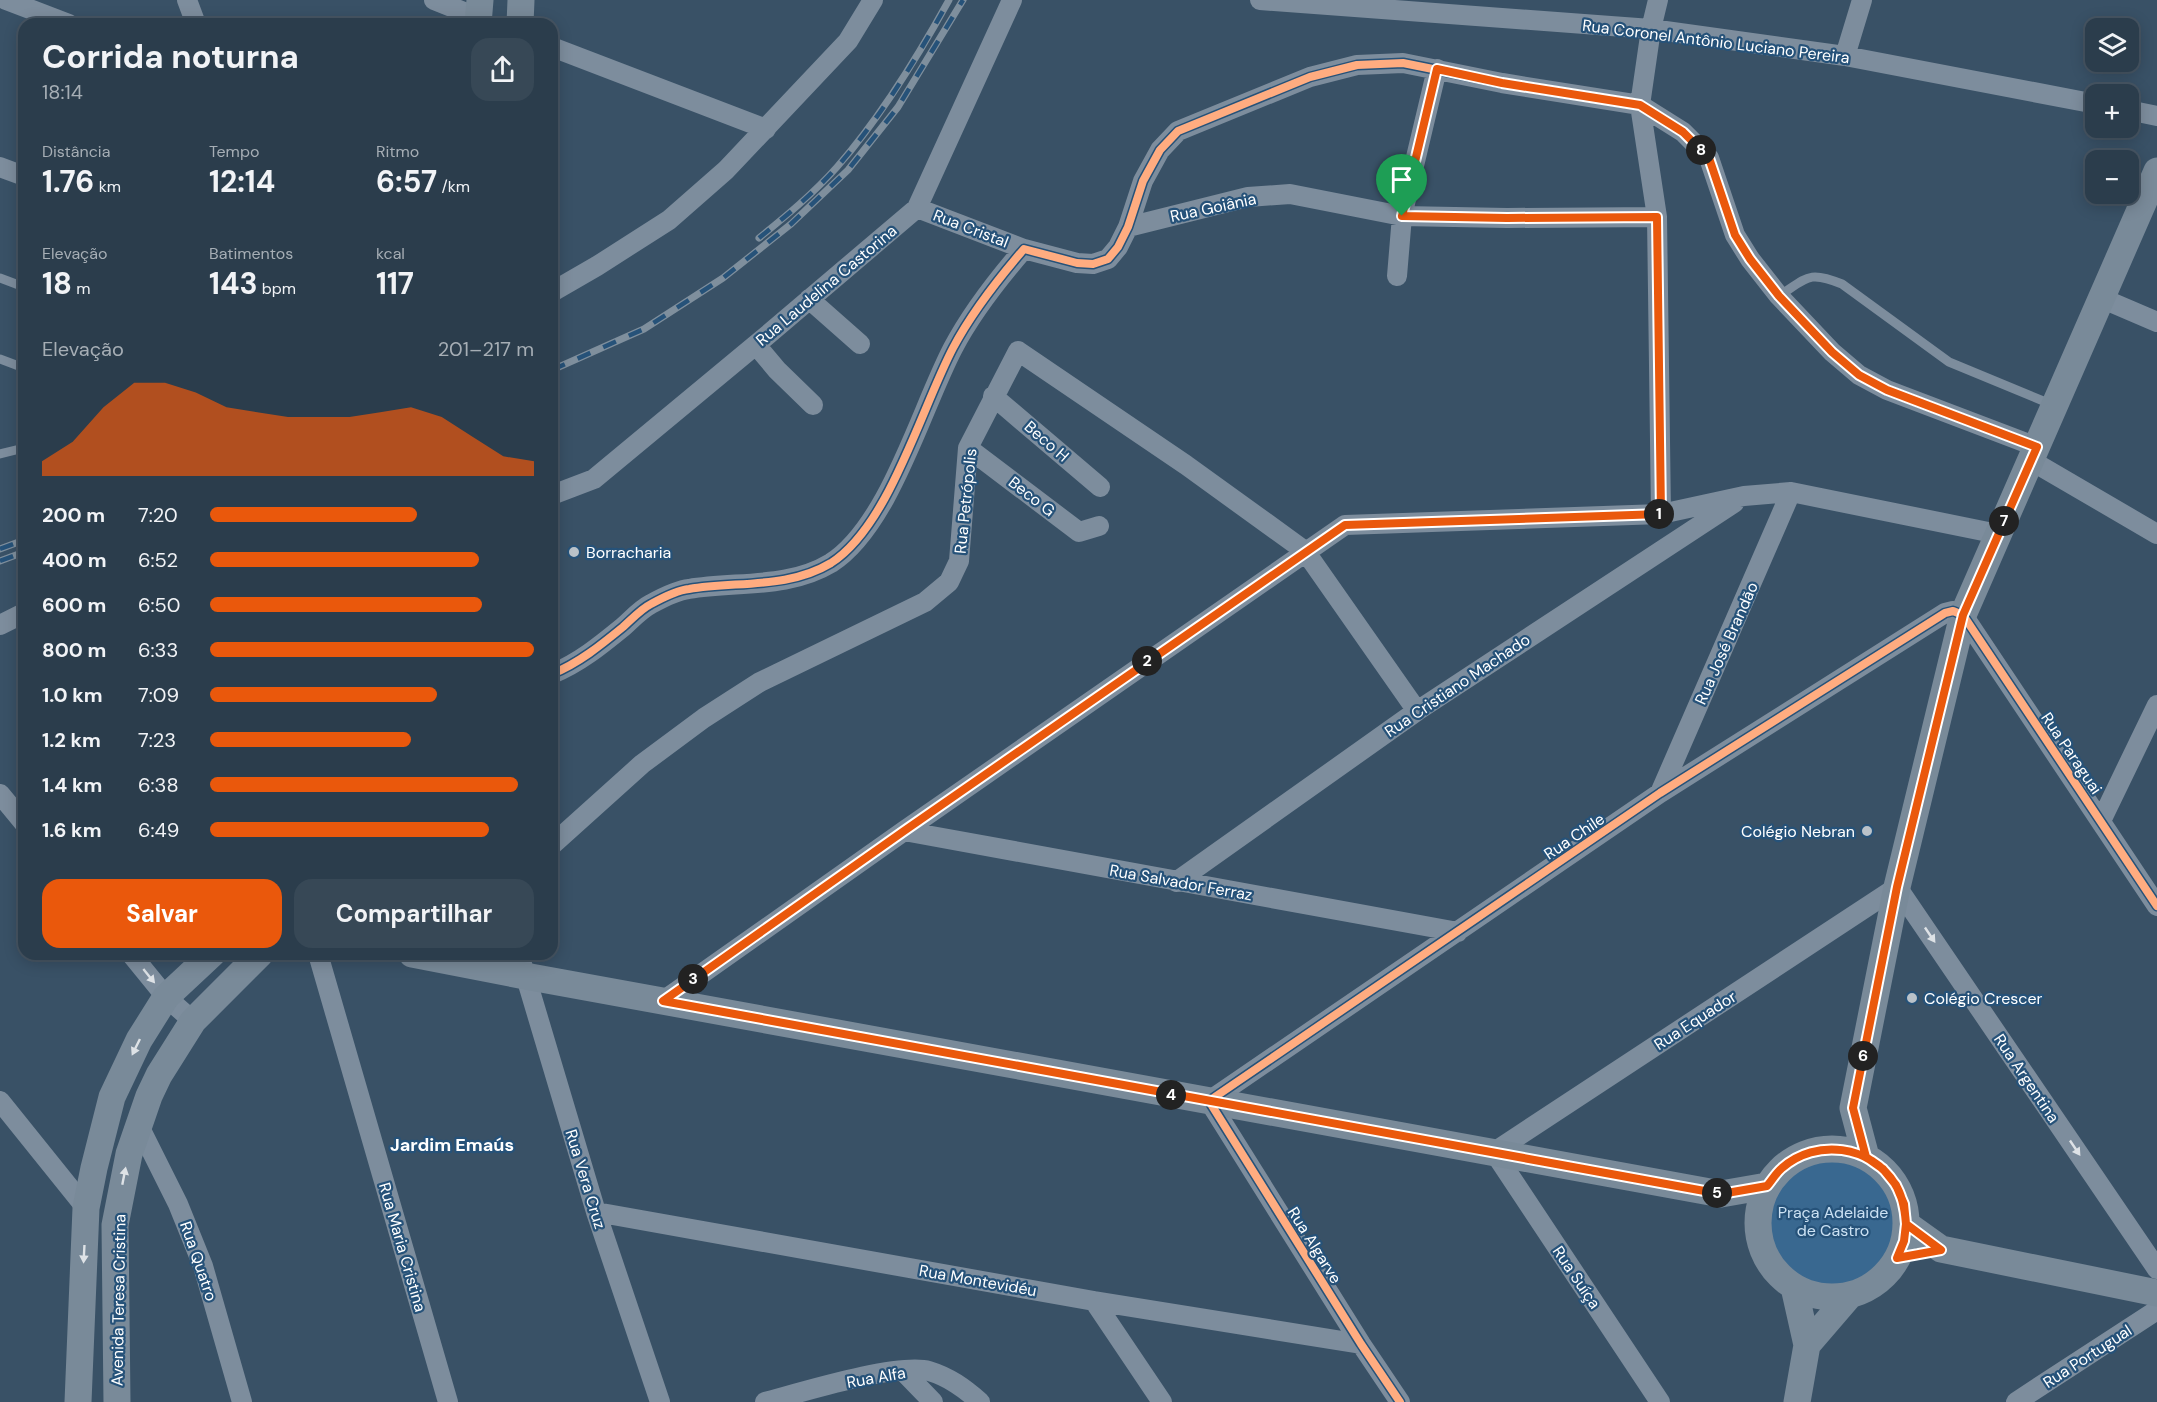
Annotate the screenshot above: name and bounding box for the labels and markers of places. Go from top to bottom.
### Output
pin: 8 [1686,135,1716,165]
pin [1376,154,1427,216]
pin: 1 [1644,499,1674,529]
pin: 7 [1989,506,2019,536]
place label: Borracharia [586,542,671,563]
marker: Borracharia [567,545,581,559]
pin: 2 [1132,646,1162,676]
place label: Colégio Nebran [1741,821,1855,842]
marker: Colégio Nebran [1860,824,1874,838]
pin: 3 [678,964,708,994]
place label: Colégio Crescer [1924,988,2043,1009]
marker: Colégio Crescer [1905,991,1919,1005]
pin: 6 [1848,1041,1878,1071]
pin: 4 [1156,1080,1186,1110]
pin: 5 [1702,1178,1732,1208]

